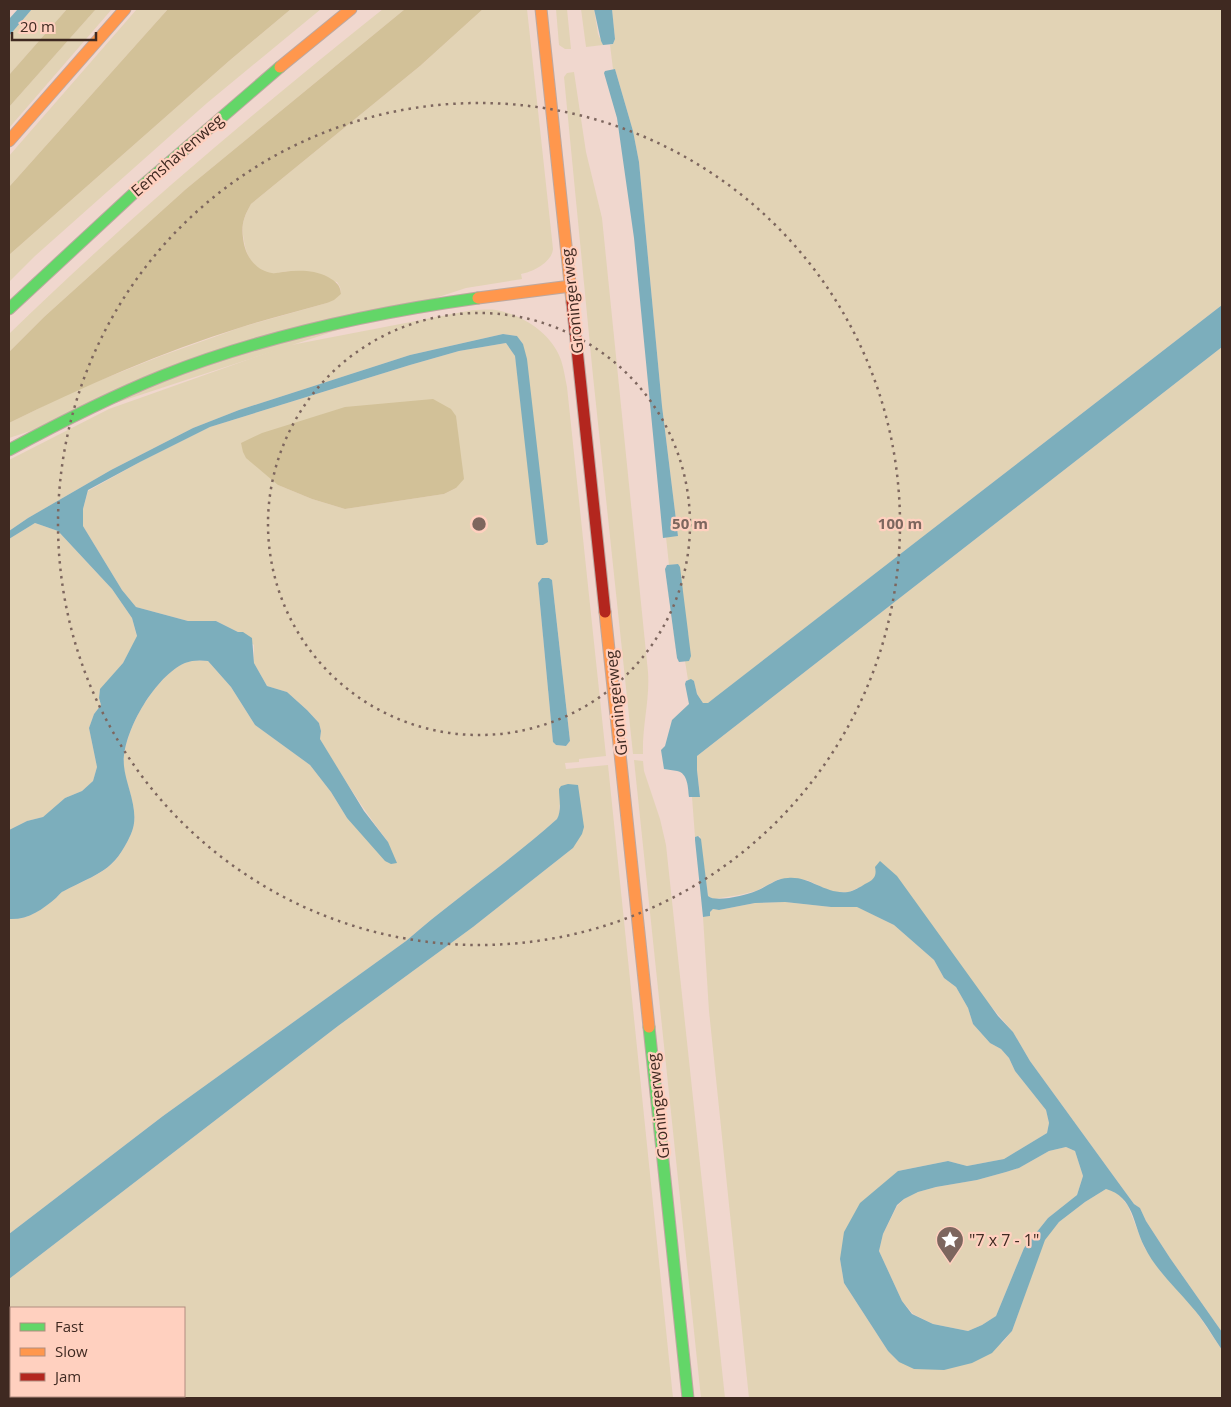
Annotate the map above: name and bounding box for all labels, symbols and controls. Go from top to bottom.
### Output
scale bar [12,10,96,42]
text: 20 m [20,16,55,36]
street label: Eemshavenweg [126,108,228,201]
street label: Groningerweg [556,247,588,355]
text: 50 m [672,513,708,533]
text: 100 m [878,513,922,533]
centre of rings [470,515,488,533]
street label: Groningerweg [600,649,632,757]
street label: Groningerweg [642,1052,674,1160]
place icon: "7 x 7 - 1" [935,1225,965,1264]
place label: "7 x 7 - 1" [969,1229,1039,1251]
legend [10,1307,185,1397]
text: Fast [55,1316,84,1336]
text: Slow [55,1341,88,1361]
text: Jam [53,1366,81,1386]

